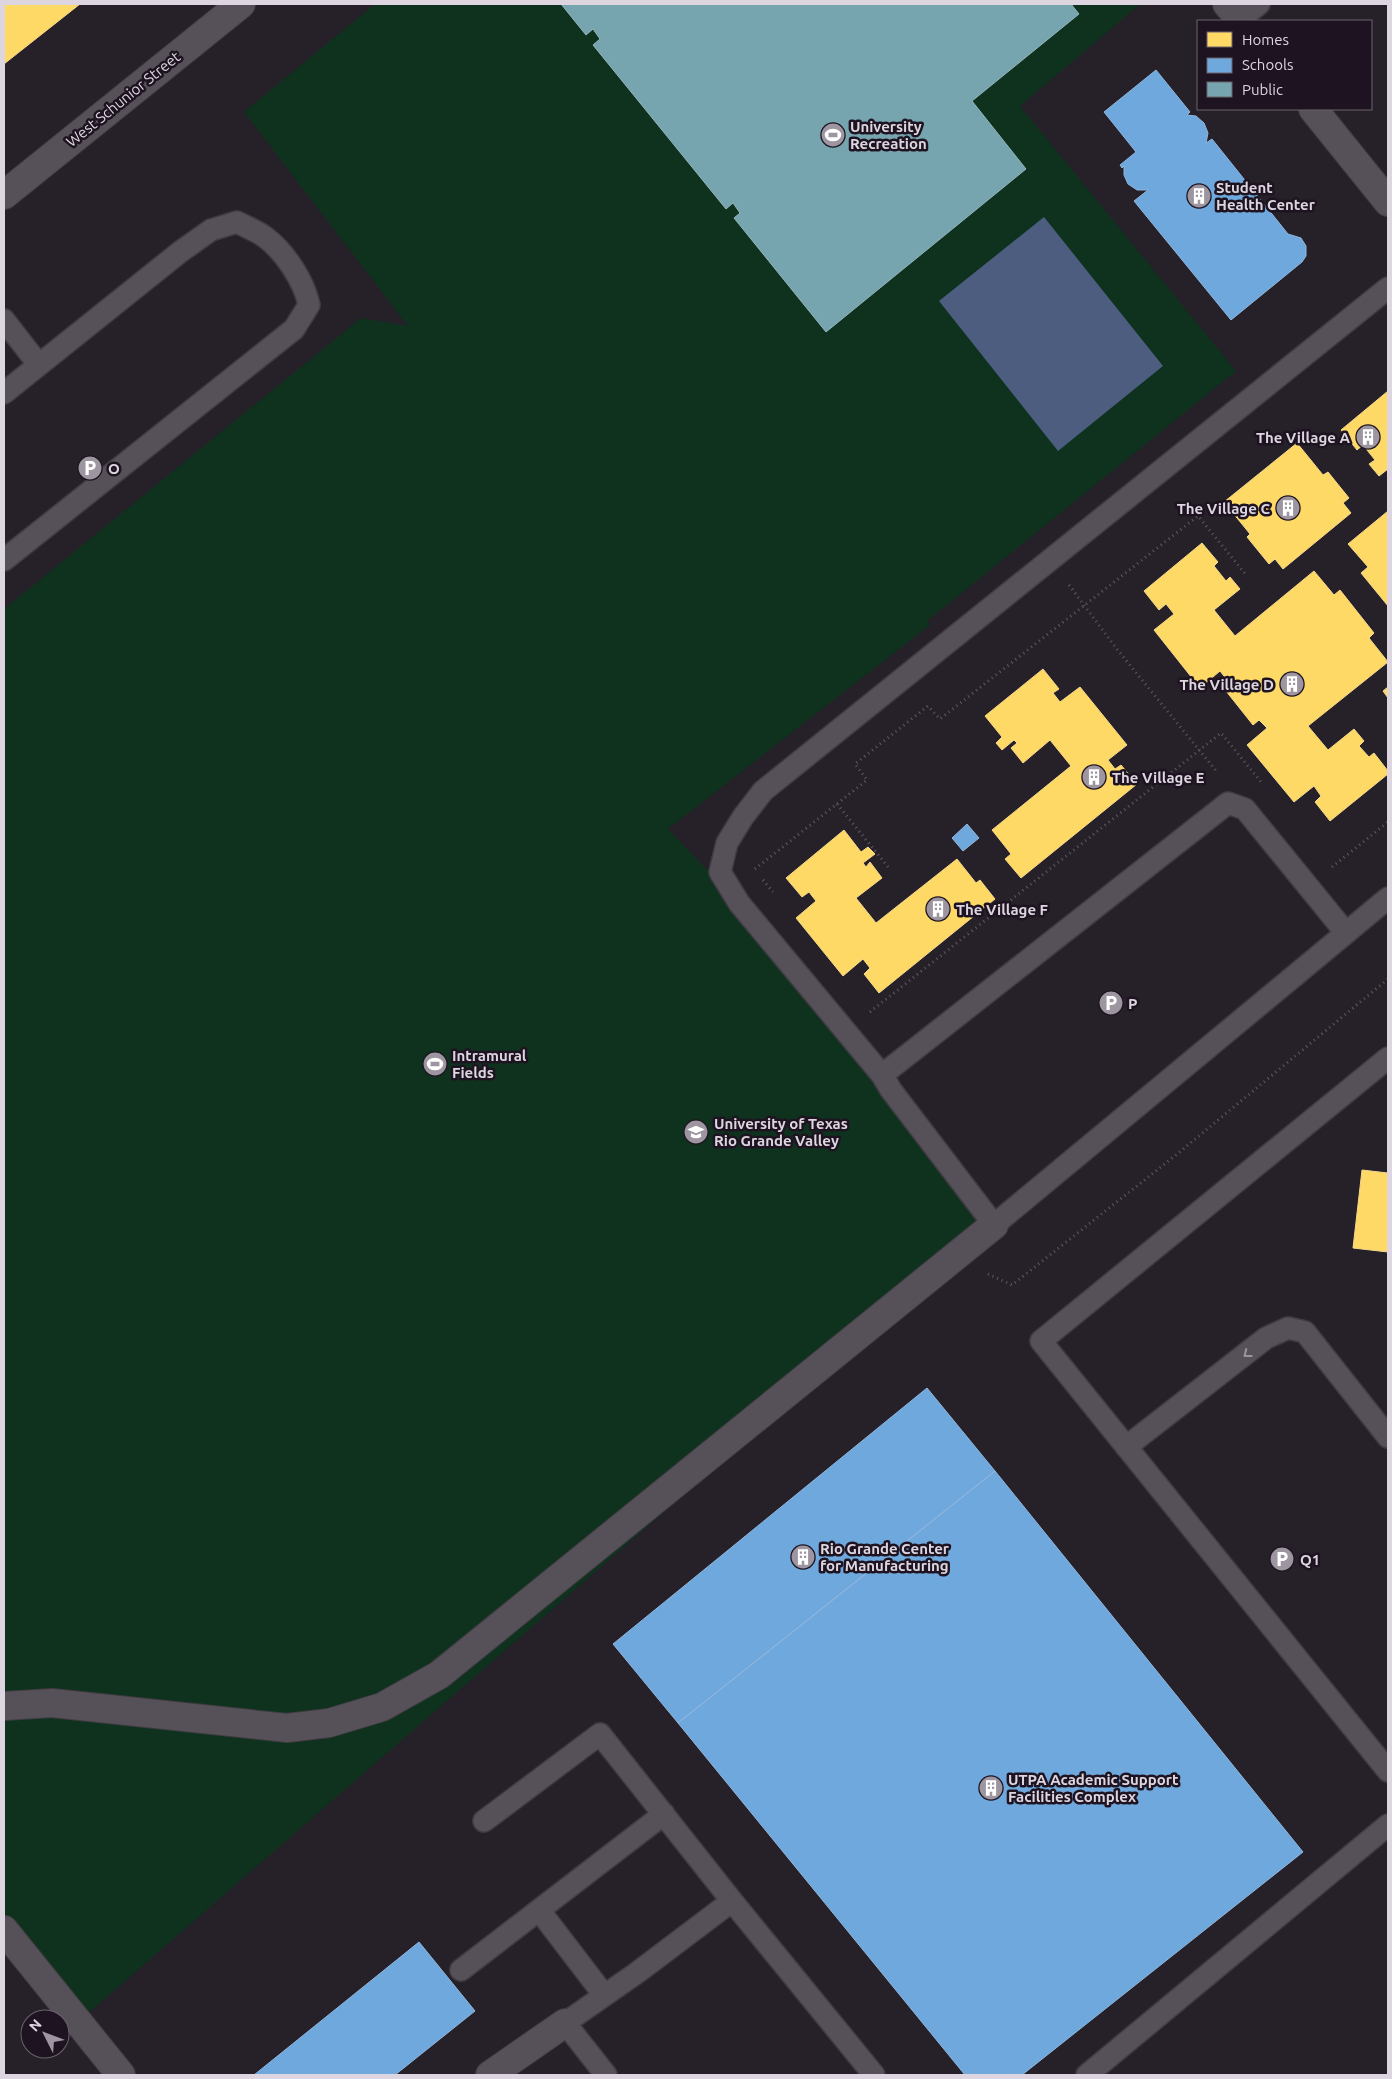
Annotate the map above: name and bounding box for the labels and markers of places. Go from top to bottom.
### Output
place label: University Recreation [850,118,927,152]
sports icon: University Recreation [820,122,846,148]
place label: Student Health Center [1216,179,1316,213]
building icon: Student Health Center [1186,183,1212,209]
building icon: The Village A [1355,424,1381,450]
place label: The Village A [1256,429,1350,446]
parking icon: O [77,455,103,481]
place label: O [108,460,120,477]
building icon: The Village C [1275,495,1301,521]
place label: The Village C [1177,500,1270,517]
building icon: The Village D [1279,671,1305,697]
place label: The Village D [1179,676,1274,693]
building icon: The Village E [1081,764,1107,790]
place label: The Village E [1112,769,1205,786]
building icon: The Village F [925,896,951,922]
place label: The Village F [956,901,1048,918]
parking icon: P [1098,990,1124,1016]
place label: P [1128,995,1138,1012]
place label: Intramural Fields [452,1047,527,1081]
sports icon: Intramural Fields [422,1051,448,1077]
place label: University of Texas Rio Grande Valley [714,1115,848,1149]
school or university icon: University of Texas Rio Grande Valley [683,1119,709,1145]
place label: Rio Grande Center for Manufacturing [820,1540,950,1574]
building icon: Rio Grande Center for Manufacturing [790,1544,816,1570]
parking icon: Q1 [1269,1546,1295,1572]
place label: Q1 [1300,1551,1320,1568]
place label: UTPA Academic Support Facilities Complex [1008,1771,1179,1805]
building icon: UTPA Academic Support Facilities Complex [978,1775,1004,1801]

